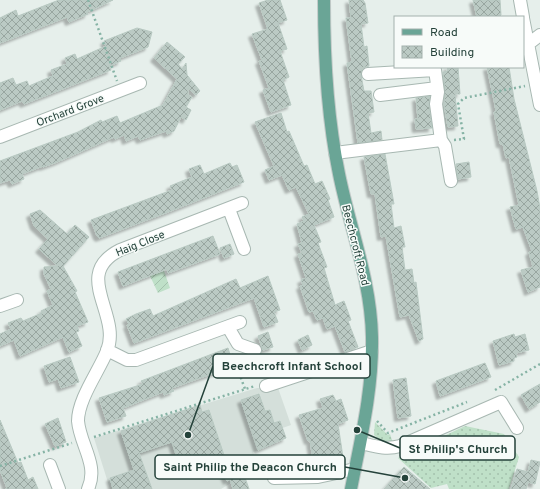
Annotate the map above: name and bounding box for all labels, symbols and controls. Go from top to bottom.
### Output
legend [394,16,524,68]
text: Road [430,25,458,41]
text: Building [430,45,474,61]
street label: Orchard Grove [34,92,106,130]
street label: Beechcroft Road [338,203,372,287]
street label: Haig Close [114,228,167,260]
callout: Beechcroft Infant School [213,354,370,378]
text: Beechcroft Infant School [222,359,362,375]
callout: St Philip's Church [400,436,515,460]
text: St Philip's Church [409,442,507,458]
callout: Saint Philip the Deacon Church [155,455,345,479]
text: Saint Philip the Deacon Church [163,460,337,476]

